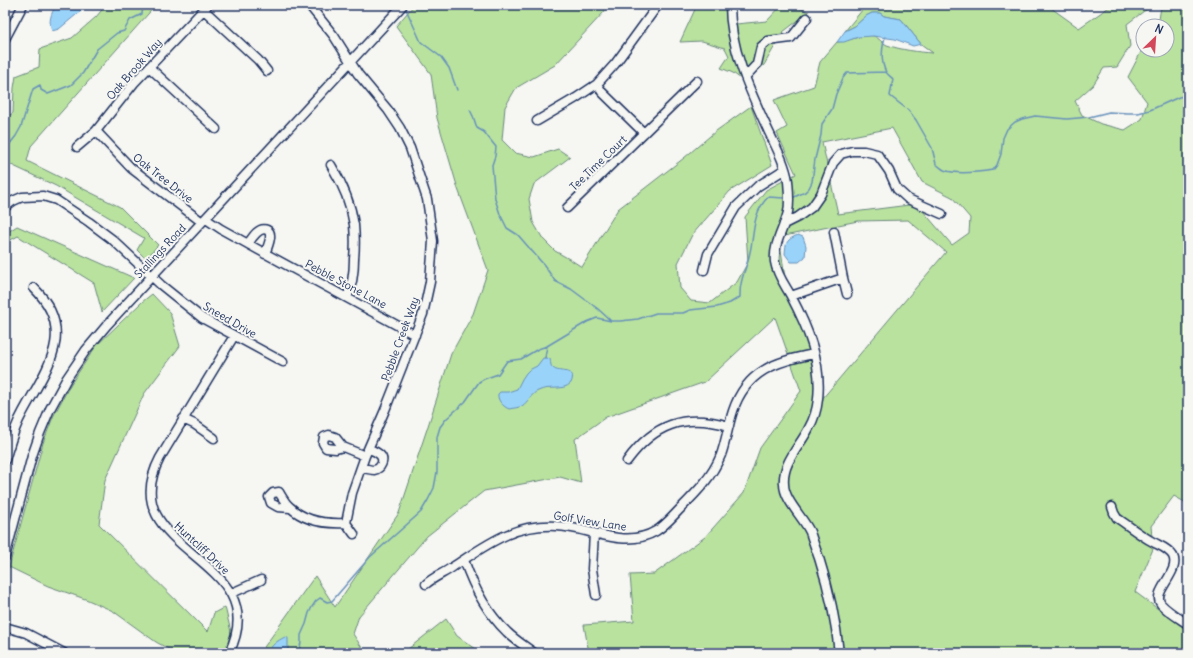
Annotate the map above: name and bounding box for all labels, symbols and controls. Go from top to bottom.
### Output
north arrow [1135,18,1175,58]
text: N [1153,21,1166,37]
street label: Oak Brook Way [103,35,165,103]
street label: Tee Time Court [567,132,630,194]
street label: Oak Tree Drive [130,150,196,206]
street label: Stallings Road [131,221,189,281]
street label: Pebble Stone Lane [303,257,389,311]
street label: Pebble Creek Way [378,295,422,383]
street label: Sneed Drive [201,299,259,341]
street label: Golf View Lane [552,508,628,534]
street label: Huntcliff Drive [171,519,233,577]

